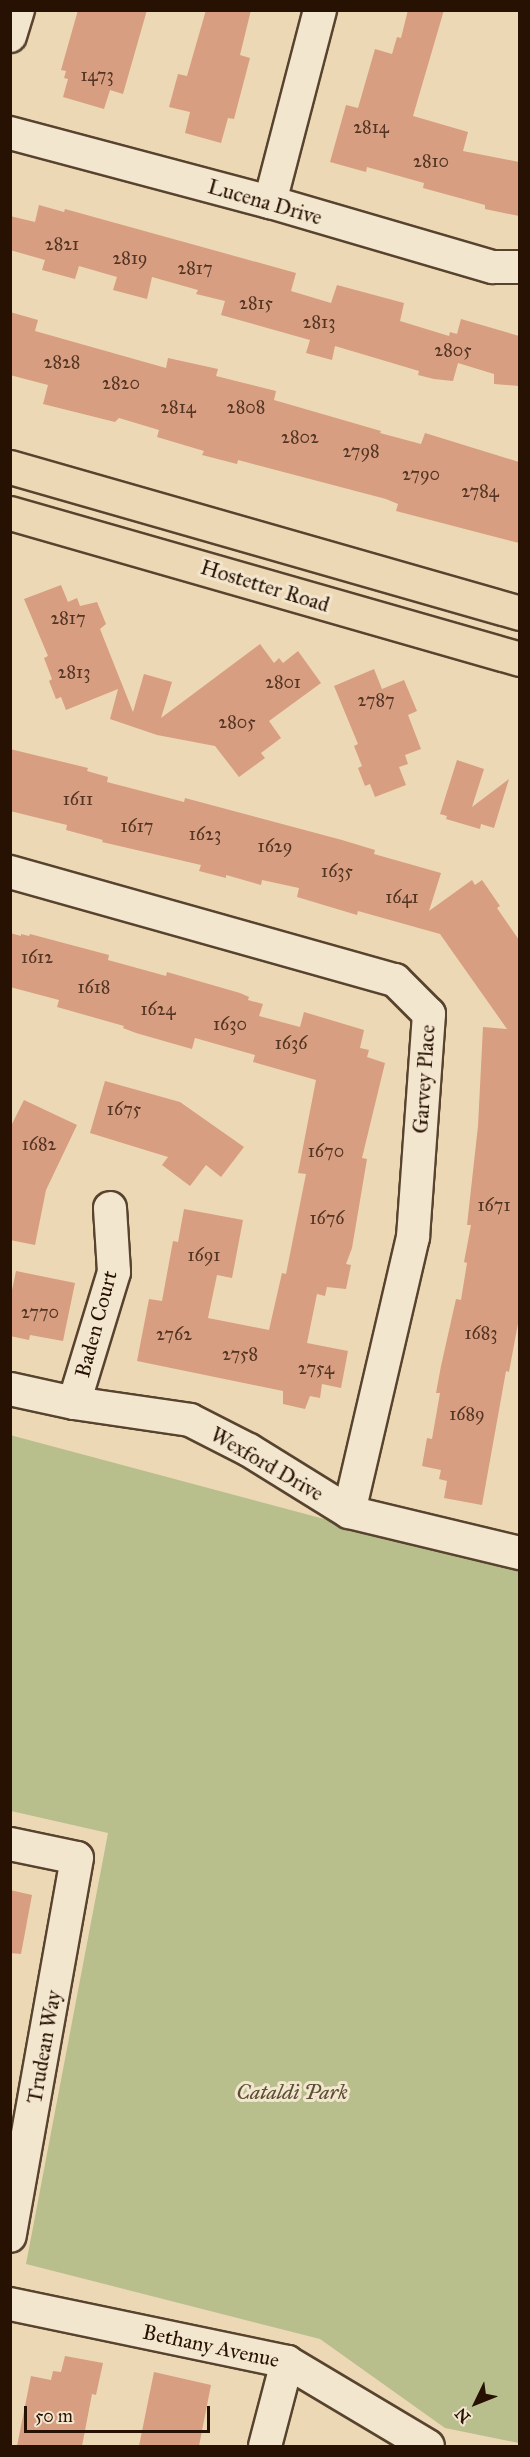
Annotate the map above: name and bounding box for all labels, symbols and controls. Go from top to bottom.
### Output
house number: 1473 [80,64,114,86]
house number: 2814 [353,116,389,138]
house number: 2810 [413,150,449,172]
street label: Lucena Drive [205,174,325,230]
house number: 2821 [45,233,79,255]
house number: 2819 [112,247,148,269]
house number: 2817 [177,257,213,279]
house number: 2815 [239,292,273,314]
house number: 2813 [303,311,335,333]
house number: 2805 [434,339,472,361]
house number: 2828 [44,351,80,373]
house number: 2820 [102,372,140,394]
house number: 2814 [160,396,196,418]
house number: 2808 [227,396,265,418]
house number: 2802 [281,426,319,448]
house number: 2798 [342,440,380,462]
house number: 2790 [402,463,440,485]
house number: 2784 [461,480,499,502]
street label: Hostetter Road [198,554,332,618]
house number: 2817 [50,607,86,629]
house number: 2813 [58,661,90,683]
house number: 2801 [265,671,301,693]
house number: 2787 [357,689,395,711]
house number: 2805 [218,711,256,733]
house number: 1611 [63,788,93,810]
house number: 1617 [121,815,153,837]
house number: 1623 [189,823,221,845]
house number: 1629 [258,835,292,857]
house number: 1635 [321,860,353,882]
house number: 1641 [385,886,419,908]
house number: 1612 [21,946,53,968]
house number: 1618 [78,976,110,998]
house number: 1624 [140,998,176,1020]
house number: 1630 [213,1013,247,1035]
street label: Garvey Place [408,1024,440,1134]
house number: 1636 [275,1032,307,1054]
house number: 1675 [107,1098,141,1120]
house number: 1682 [22,1133,56,1155]
house number: 1670 [308,1140,344,1162]
house number: 1671 [477,1194,511,1216]
house number: 1676 [309,1207,345,1229]
house number: 1691 [188,1244,220,1266]
street label: Baden Court [70,1268,122,1380]
house number: 2770 [21,1301,59,1323]
house number: 1683 [464,1322,498,1344]
house number: 2762 [156,1323,192,1345]
house number: 2758 [222,1343,258,1365]
house number: 2754 [298,1357,334,1379]
house number: 1689 [449,1403,485,1425]
street label: Wexford Drive [206,1422,328,1506]
street label: Trudean Way [22,1988,66,2106]
park label: Cataldi Park [236,2079,348,2105]
street label: Bethany Avenue [140,2319,282,2373]
north arrow [446,2373,506,2433]
scale bar [27,2394,213,2432]
text: N [451,2404,474,2427]
text: 50 m [35,2405,73,2427]

